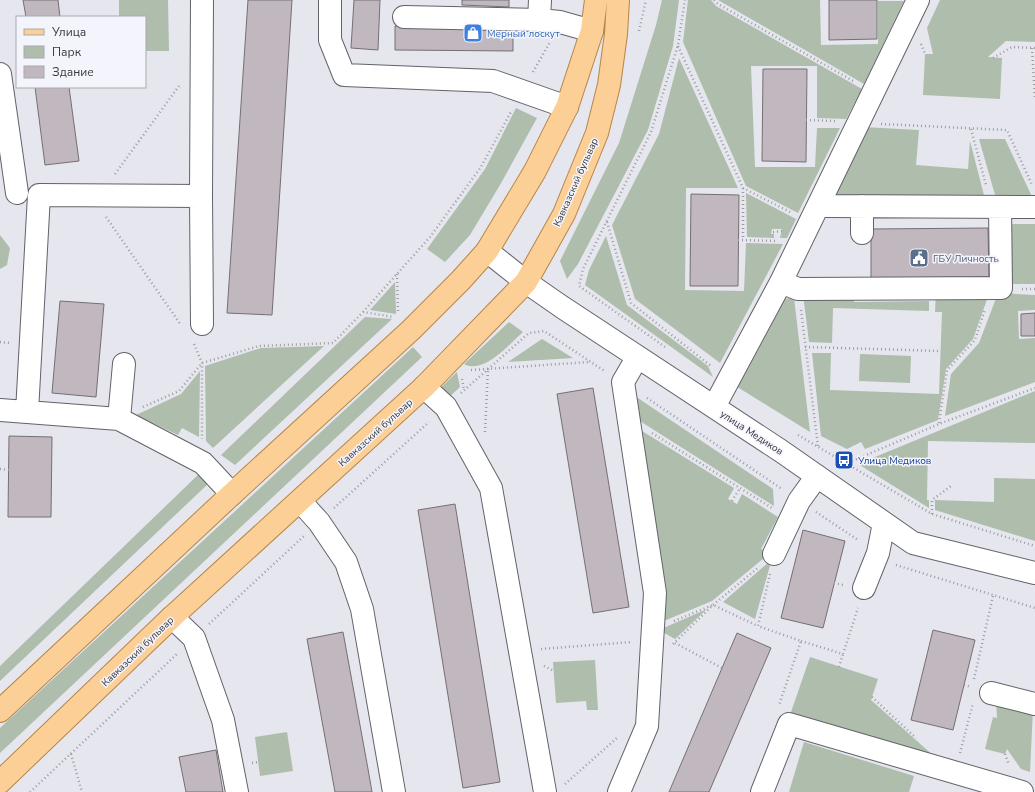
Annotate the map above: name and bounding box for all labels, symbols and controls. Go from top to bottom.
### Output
legend [16,16,146,88]
shop icon: Мерный лоскут [462,22,484,44]
text: Улица [51,24,86,40]
place label: Мерный лоскут [487,27,560,41]
text: Парк [52,44,82,60]
text: Здание [52,64,94,80]
street label: Кавказский бульвар [550,136,602,229]
public building icon: ГБУ Личность [908,247,930,269]
place label: ГБУ Личность [933,252,999,266]
street label: Кавказский бульвар [335,396,416,470]
street label: улица Медиков [717,407,786,459]
bus stop icon: Улица Медиков [833,449,855,471]
place label: Улица Медиков [857,454,932,468]
street label: Кавказский бульвар [98,613,177,690]

